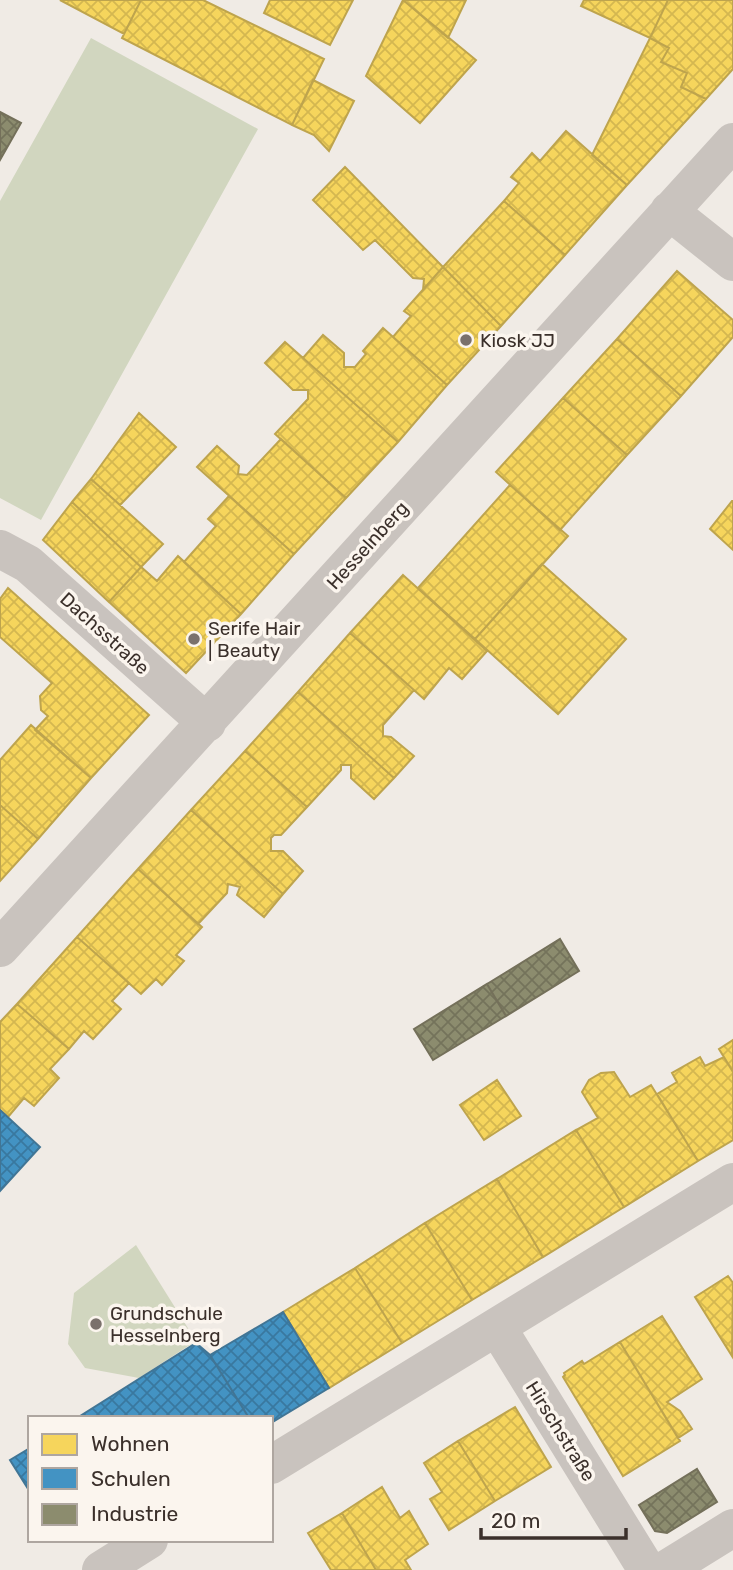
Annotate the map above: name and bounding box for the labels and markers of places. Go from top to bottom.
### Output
place label: Kiosk JJ [480,329,555,352]
marker: Kiosk JJ [458,332,474,348]
place label: Serife Hair | Beauty [208,617,301,662]
marker: Serife Hair | Beauty [186,631,202,647]
place label: Grundschule Hesselnberg [110,1302,223,1347]
marker: Grundschule Hesselnberg [88,1316,104,1332]

